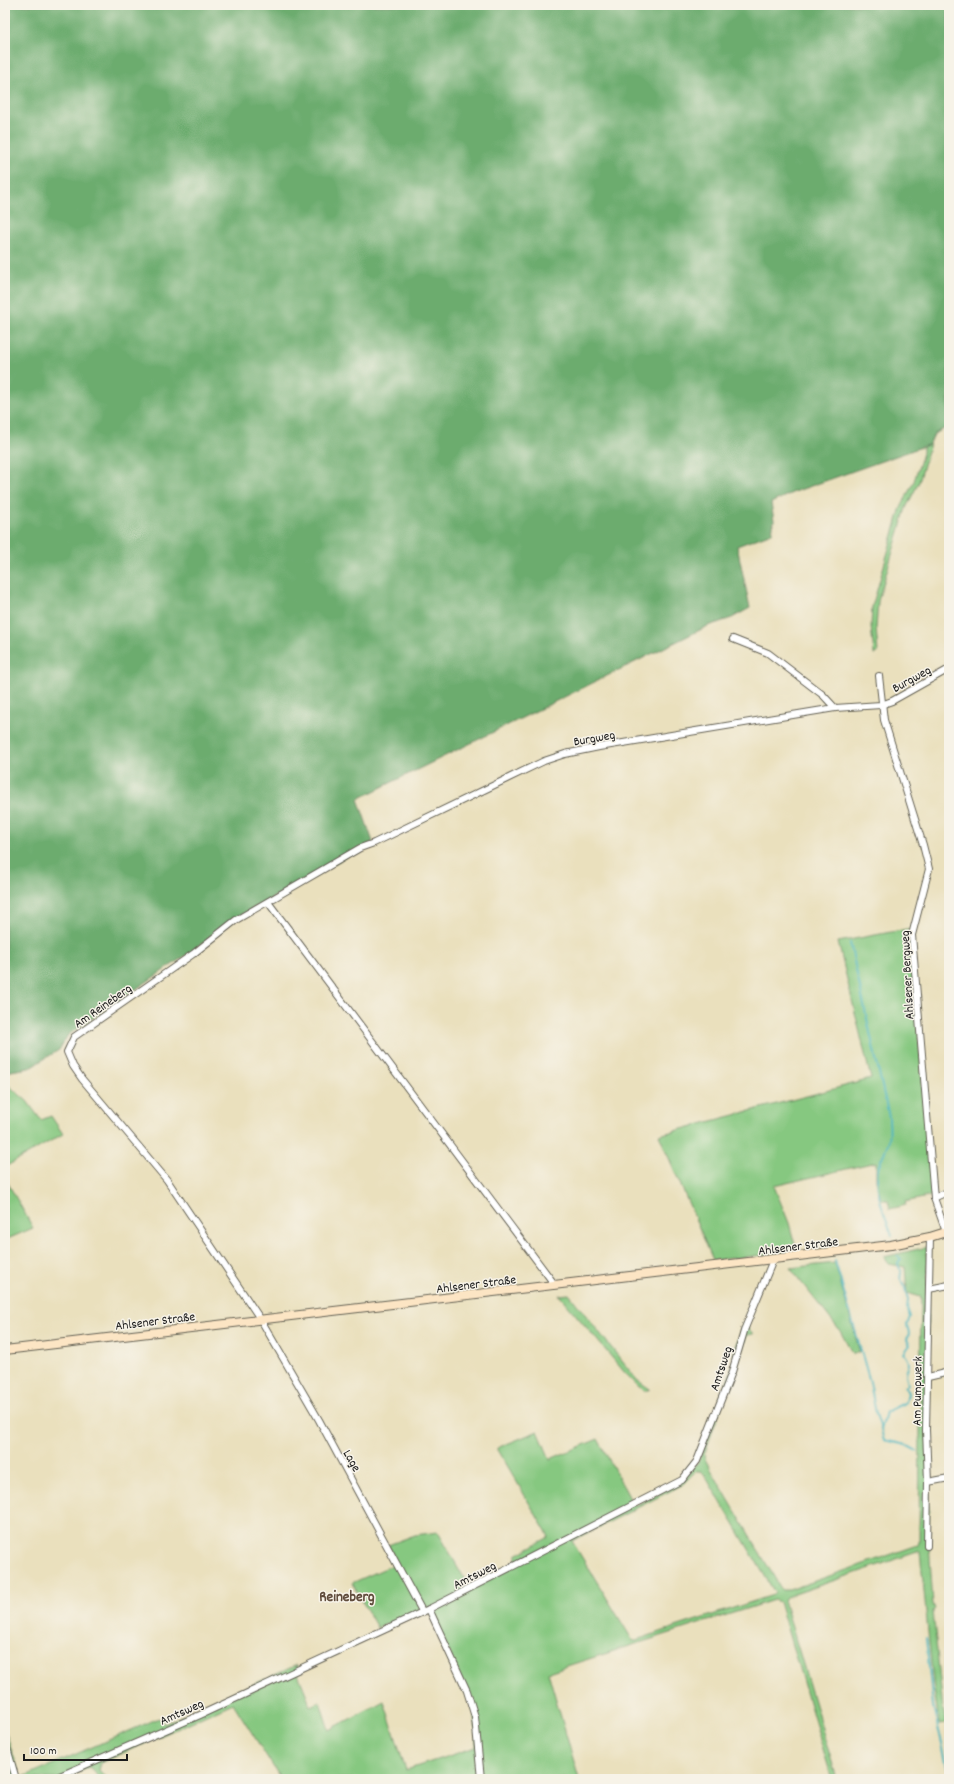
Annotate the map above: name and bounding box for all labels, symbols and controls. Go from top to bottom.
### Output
street label: Burgweg [889,662,935,699]
street label: Burgweg [572,726,617,752]
street label: Ahlsener Bergweg [897,930,920,1020]
street label: Am Reineberg [71,980,137,1034]
street label: Ahlsener Straße [757,1233,840,1262]
street label: Ahlsener Straße [435,1271,518,1300]
street label: Ahlsener Straße [114,1308,197,1337]
street label: Amtsweg [706,1344,739,1394]
street label: Am Pumpwerk [908,1356,929,1426]
street label: Lage [337,1447,365,1476]
street label: Amtsweg [450,1557,500,1595]
district label: Reineberg [319,1587,375,1609]
street label: Amtsweg [157,1695,207,1731]
scale bar [24,1736,127,1762]
text: 100 m [30,1743,57,1760]

